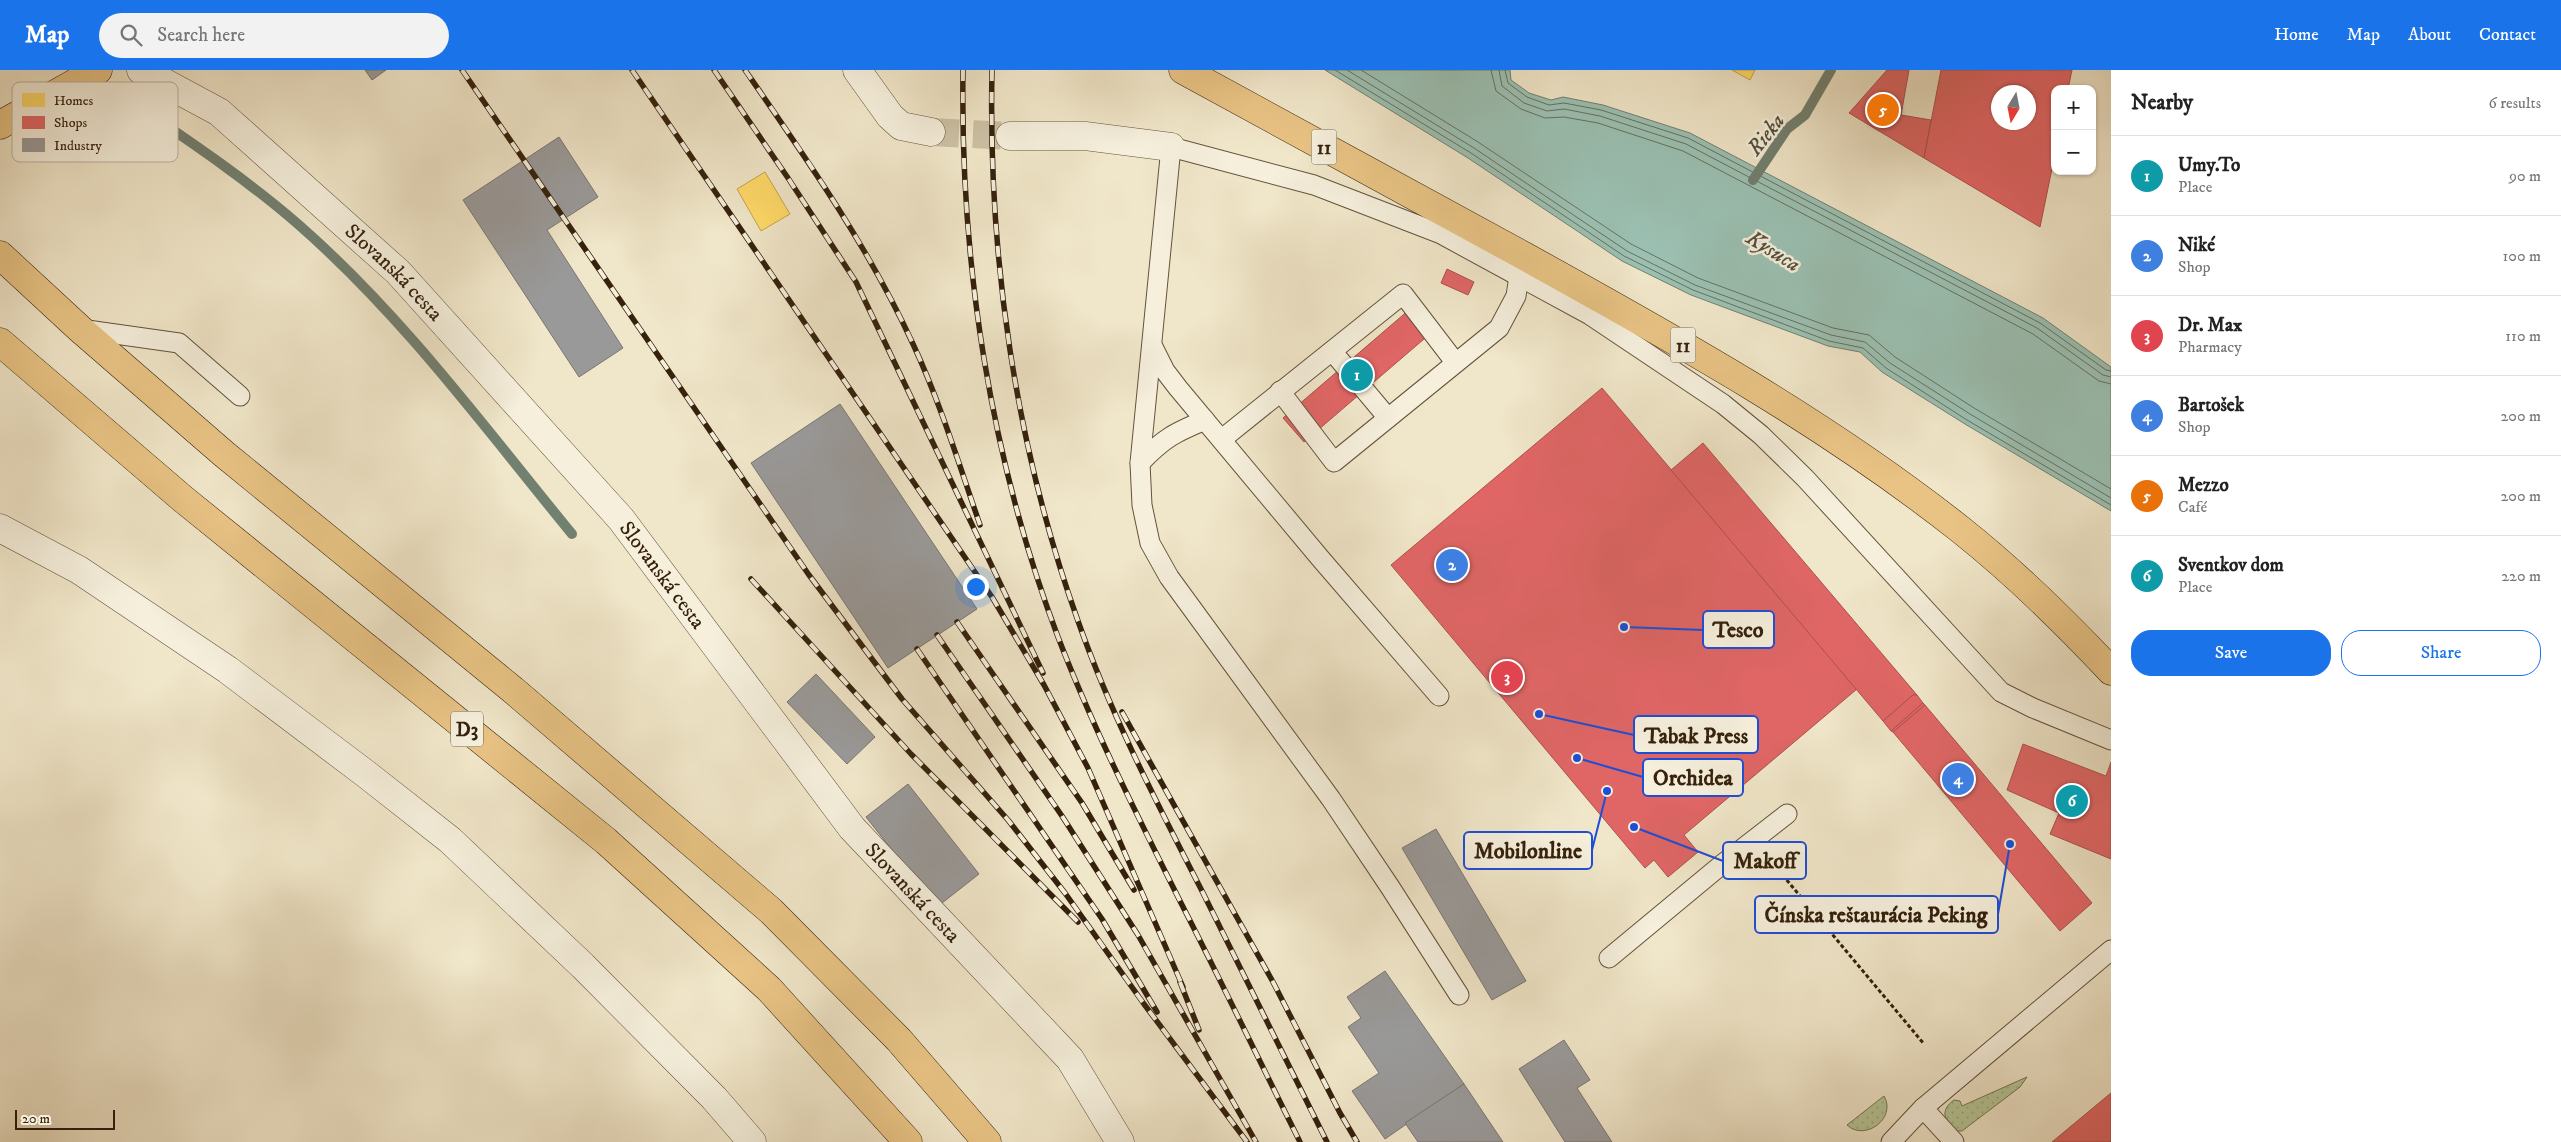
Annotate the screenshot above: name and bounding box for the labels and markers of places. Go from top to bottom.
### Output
pin: 5 [1867,91,1899,129]
pin: 1 [1341,356,1373,394]
pin: 2 [1436,546,1468,584]
callout: Tesco [1703,611,1774,648]
pin: 3 [1491,658,1523,696]
callout: Tabak Press [1634,716,1758,753]
callout: Orchidea [1643,759,1743,796]
pin: 4 [1942,760,1974,798]
pin: 6 [2056,782,2088,820]
callout: Mobilonline [1464,832,1592,869]
callout: Makoff [1723,842,1806,879]
callout: Čínska reštaurácia Peking [1755,896,1998,933]

